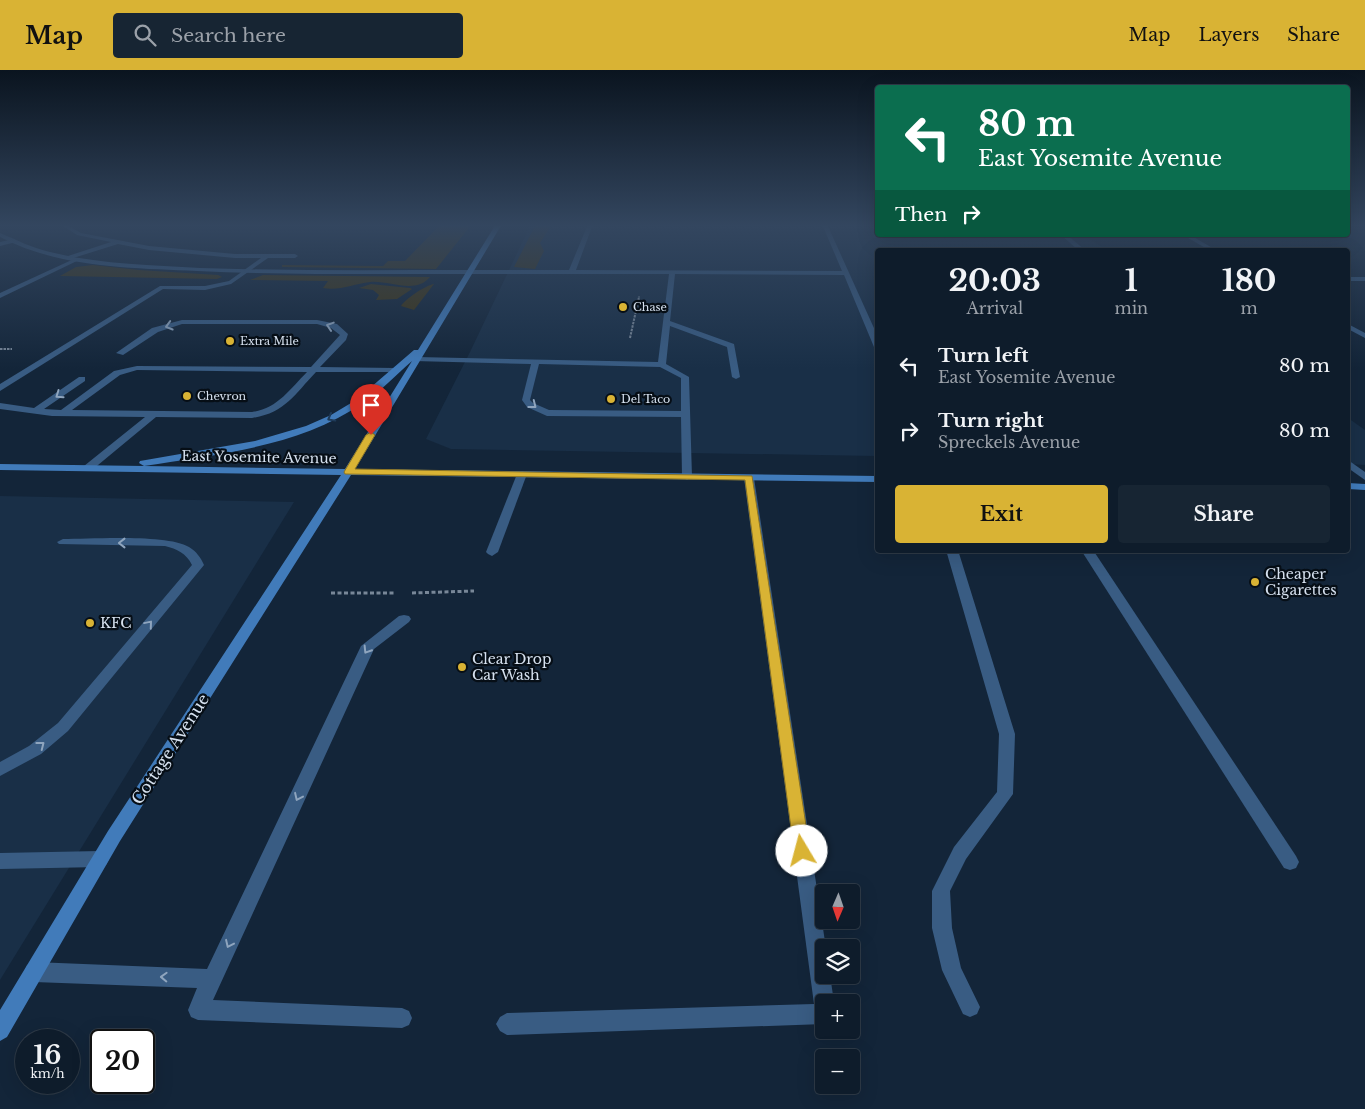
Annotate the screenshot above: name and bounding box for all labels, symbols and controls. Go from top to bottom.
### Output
search box [113,13,463,58]
text: Map [25,21,83,50]
icon: search [131,21,159,49]
text: Search here [171,24,286,47]
text: Map [1129,24,1170,46]
text: Layers [1198,24,1259,46]
text: Share [1287,24,1340,46]
text: 80 m [978,102,1075,145]
icon: left [895,105,960,170]
text: East Yosemite Avenue [978,145,1222,172]
icon: right [957,200,985,228]
text: Then [895,203,947,226]
text: 20:03 [949,262,1041,299]
text: 1 [1125,262,1138,299]
text: 180 [1222,262,1276,299]
text: Arrival [966,298,1023,318]
text: min [1115,298,1148,318]
text: m [1240,298,1258,318]
place label: Chase [633,300,667,314]
marker: Chase [617,301,629,313]
one-way arrow [165,320,173,330]
one-way arrow [326,321,335,331]
place label: Extra Mile [240,334,299,348]
marker: Extra Mile [224,335,236,347]
text: Turn left [938,344,1029,367]
icon: left [895,352,923,380]
text: 80 m [1279,354,1330,377]
text: East Yosemite Avenue [938,367,1116,387]
pin [350,384,392,435]
one-way arrow [55,389,65,398]
place label: Chevron [197,389,247,403]
marker: Chevron [181,390,193,402]
icon: arrive [357,391,385,419]
place label: Del Taco [621,392,670,406]
marker: Del Taco [605,393,617,405]
one-way arrow [527,400,536,408]
text: Turn right [938,409,1044,432]
one-way arrow [327,412,336,422]
icon: right [895,417,923,445]
text: 80 m [1279,419,1330,442]
text: Spreckels Avenue [938,432,1080,452]
street label: East Yosemite Avenue [181,447,337,467]
button: Exit [895,485,1108,543]
button: Share [1118,485,1330,543]
one-way arrow [117,538,125,548]
place label: Cheaper Cigarettes [1265,565,1337,599]
marker: Cheaper Cigarettes [1249,576,1261,588]
place label: KFC [100,614,132,632]
marker: KFC [84,617,96,629]
one-way arrow [144,621,152,630]
one-way arrow [363,645,373,654]
place label: Clear Drop Car Wash [472,650,551,684]
marker: Clear Drop Car Wash [456,661,468,673]
street label: Cottage Avenue [127,690,213,808]
one-way arrow [36,741,45,750]
one-way arrow [293,792,304,801]
position arrow [775,824,827,876]
north arrow [815,884,860,929]
map controls [815,884,860,1094]
one-way arrow [225,939,236,948]
button: layers [815,939,860,984]
one-way arrow [160,972,168,982]
button: + [815,994,860,1039]
speed limit sign: 20 [90,1029,155,1094]
text: 16 [34,1040,61,1071]
button: − [815,1049,860,1094]
text: km/h [30,1066,65,1081]

